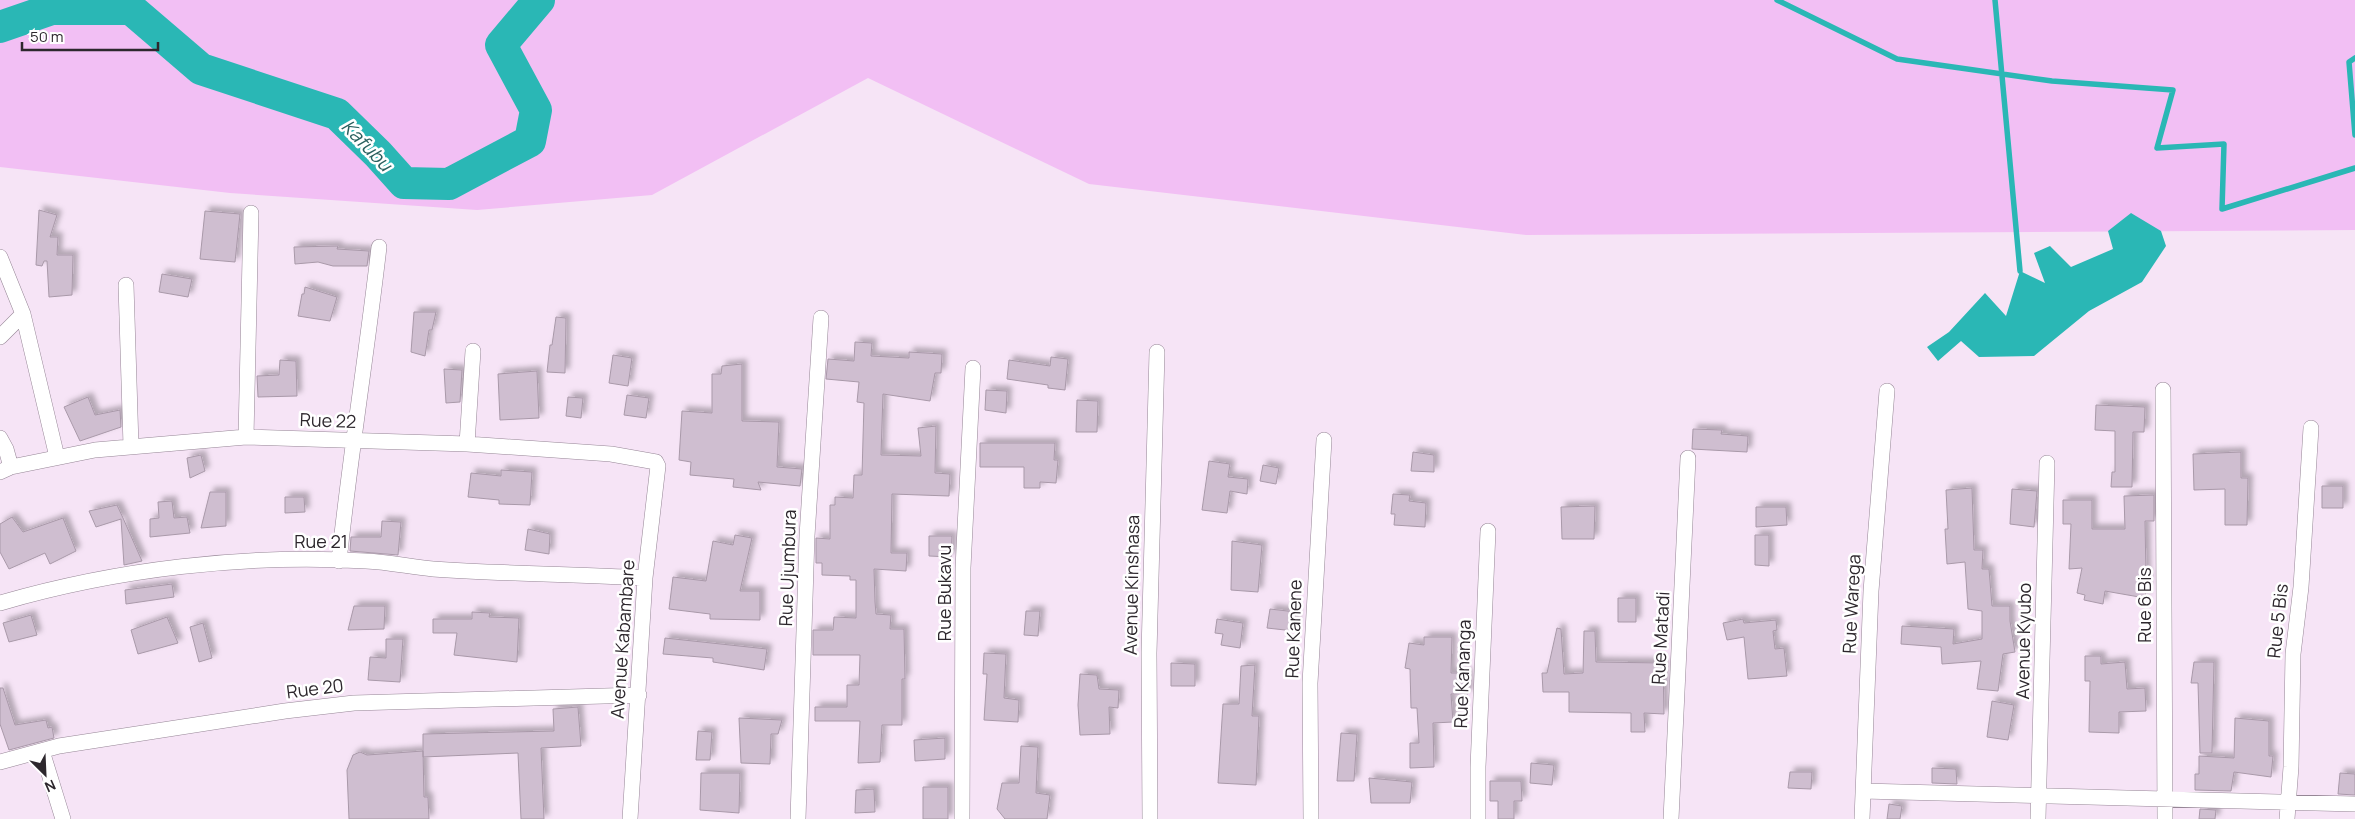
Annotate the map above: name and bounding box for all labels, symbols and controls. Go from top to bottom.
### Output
scale bar [22,20,159,52]
text: 50 m [30,26,64,47]
water label: Kafubu [336,114,399,178]
street label: Rue 22 [299,407,357,433]
street label: Rue Ujumbura [773,509,801,627]
street label: Avenue Kinshasa [1118,515,1144,655]
street label: Rue 21 [294,529,348,553]
street label: Rue Bukavu [932,545,956,641]
street label: Rue Warega [1836,554,1866,654]
street label: Avenue Kabambare [604,559,640,719]
street label: Rue 6 Bis [2132,567,2156,643]
street label: Rue Kanene [1279,579,1307,679]
street label: Avenue Kyubo [2010,582,2036,699]
street label: Rue 5 Bis [2261,582,2293,659]
street label: Rue Matadi [1646,591,1674,685]
street label: Rue Kananga [1448,619,1476,729]
street label: Rue 20 [285,673,345,703]
north arrow [20,749,70,799]
text: N [42,776,59,797]

